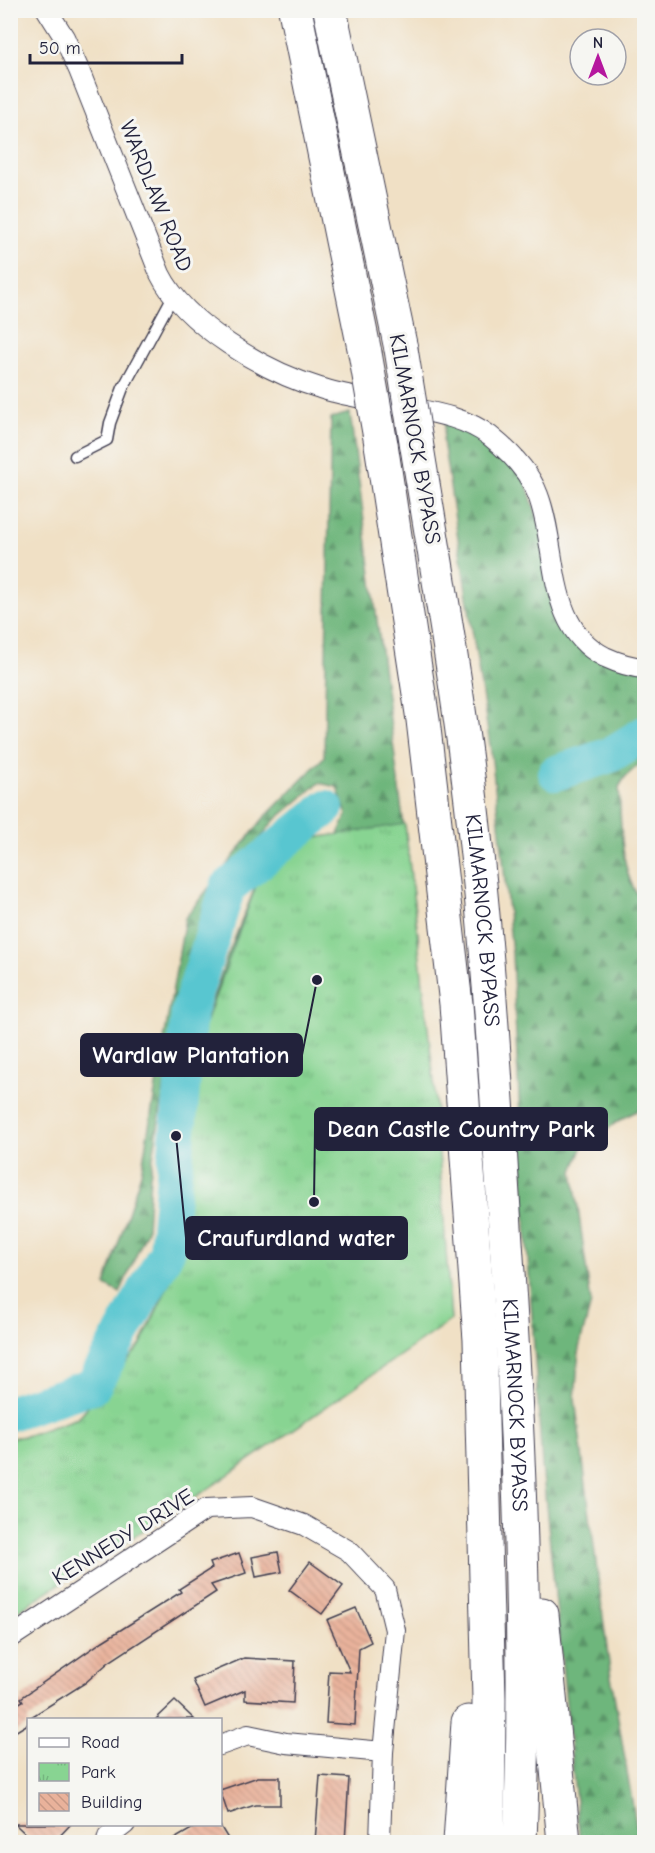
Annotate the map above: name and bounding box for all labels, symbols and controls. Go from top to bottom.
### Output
scale bar [30,27,182,65]
north arrow [568,27,628,87]
text: N [593,34,603,52]
text: 50 m [39,38,81,59]
street label: WARDLAW ROAD [114,117,198,275]
street label: KILMARNOCK BYPASS [384,332,446,546]
street label: KILMARNOCK BYPASS [460,813,505,1027]
callout: Wardlaw Plantation [81,1034,302,1076]
text: Wardlaw Plantation [93,1041,289,1069]
callout: Dean Castle Country Park [315,1108,607,1150]
text: Dean Castle Country Park [327,1115,595,1143]
callout: Craufurdland water [186,1217,407,1259]
text: Craufurdland water [197,1224,395,1252]
street label: KILMARNOCK BYPASS [497,1298,533,1512]
street label: KENNEDY DRIVE [47,1483,199,1591]
legend [27,1718,222,1826]
text: Road [81,1732,120,1753]
text: Park [81,1762,116,1783]
text: Building [81,1792,143,1813]

